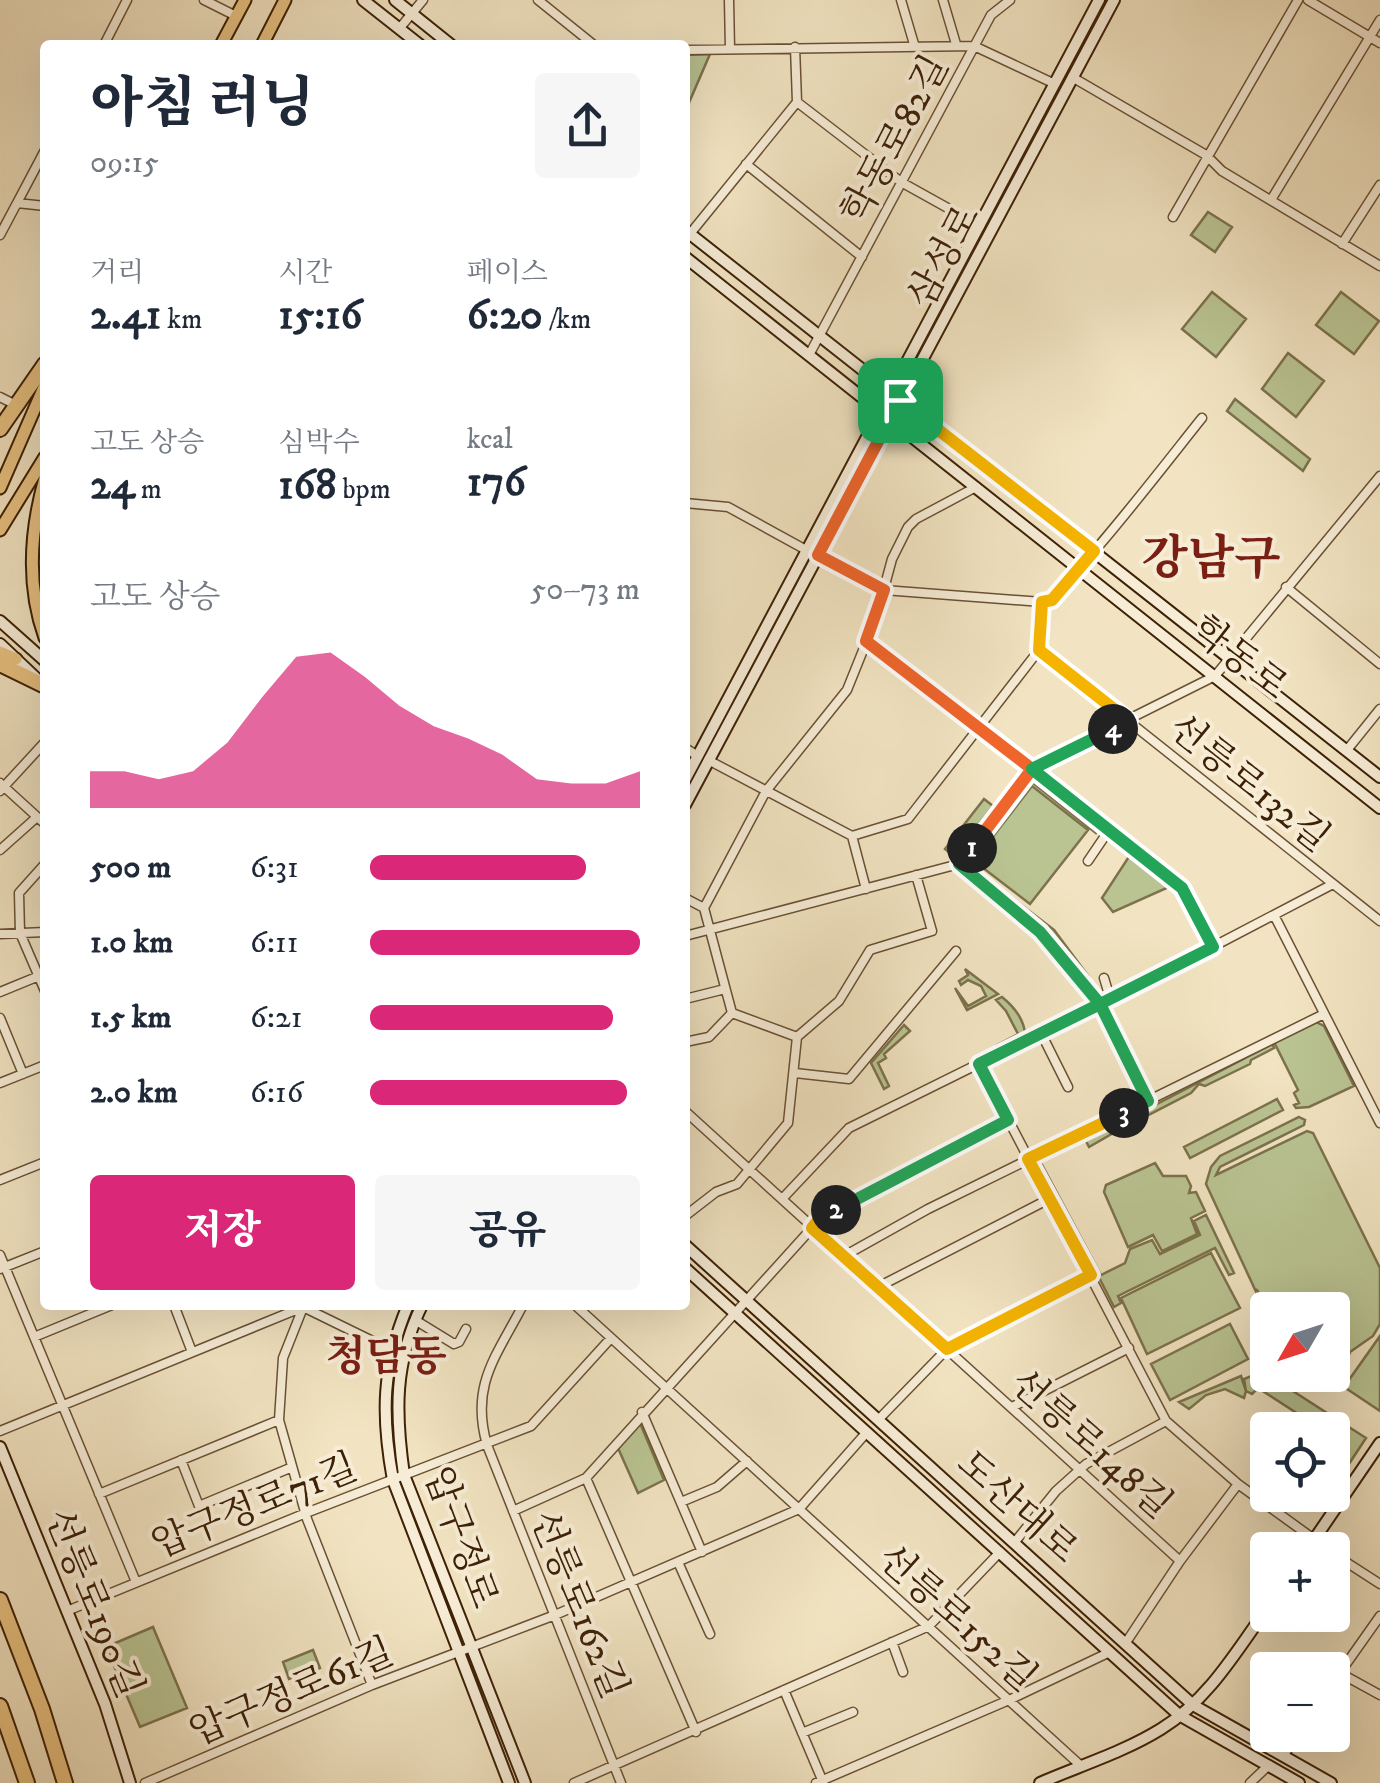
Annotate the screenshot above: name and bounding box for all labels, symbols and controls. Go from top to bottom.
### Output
street label: 학동로82길 [831,47,960,233]
text: 아침 러닝 [90,71,314,140]
button: share [535,73,640,178]
text: 09:15 [90,143,159,183]
street label: 삼성로 [898,197,992,317]
text: 거리 [90,255,144,290]
text: 시간 [278,255,332,290]
text: 페이스 [467,255,548,290]
text: 2.41 [90,290,161,342]
text: 15:16 [278,290,362,342]
text: 6:20 [467,290,543,342]
text: km [161,302,202,337]
text: /km [543,302,591,337]
pin [858,358,943,443]
icon: arrive [873,373,928,428]
text: kcal [467,422,513,457]
text: 고도 상승 [90,425,204,460]
text: 심박수 [278,425,359,460]
text: 176 [467,457,526,509]
text: 24 [90,460,135,512]
text: 168 [278,460,336,512]
text: m [135,472,162,507]
text: bpm [336,472,391,507]
district label: 강남구 [1141,530,1281,590]
text: 50–73 m [530,570,640,610]
text: 고도 상승 [90,578,221,618]
street label: 학동로 [1181,606,1297,711]
pin: 4 [1088,704,1138,754]
street label: 선릉로132길 [1158,704,1339,863]
text: 4 [1105,711,1121,746]
pin: 1 [947,823,997,873]
text: 1 [967,830,977,865]
text: 500 m [90,848,171,888]
text: 6:31 [250,848,299,888]
text: 1.0 km [90,923,173,963]
text: 6:11 [250,923,299,963]
text: 1.5 km [90,998,172,1038]
text: 6:21 [250,998,302,1038]
text: 2.0 km [90,1073,178,1113]
text: 6:16 [250,1073,303,1113]
pin: 3 [1099,1088,1149,1138]
text: 3 [1119,1095,1129,1130]
button: 저장 [90,1175,355,1290]
button: 공유 [375,1175,640,1290]
pin: 2 [811,1185,861,1235]
text: 2 [829,1192,843,1227]
north arrow [1250,1292,1350,1392]
map controls [1250,1292,1350,1752]
district label: 청담동 [325,1332,447,1384]
street label: 선릉로148길 [1000,1359,1182,1530]
button: locate [1250,1412,1350,1512]
street label: 도산대로 [946,1441,1087,1574]
street label: 압구정로71길 [145,1444,365,1570]
street label: 압구정로 [412,1460,508,1615]
street label: 선릉로190길 [33,1502,153,1706]
street label: 선릉로162길 [519,1503,638,1706]
button: + [1250,1532,1350,1632]
street label: 선릉로152길 [867,1534,1046,1703]
street label: 압구정로61길 [182,1628,401,1757]
button: − [1250,1652,1350,1752]

